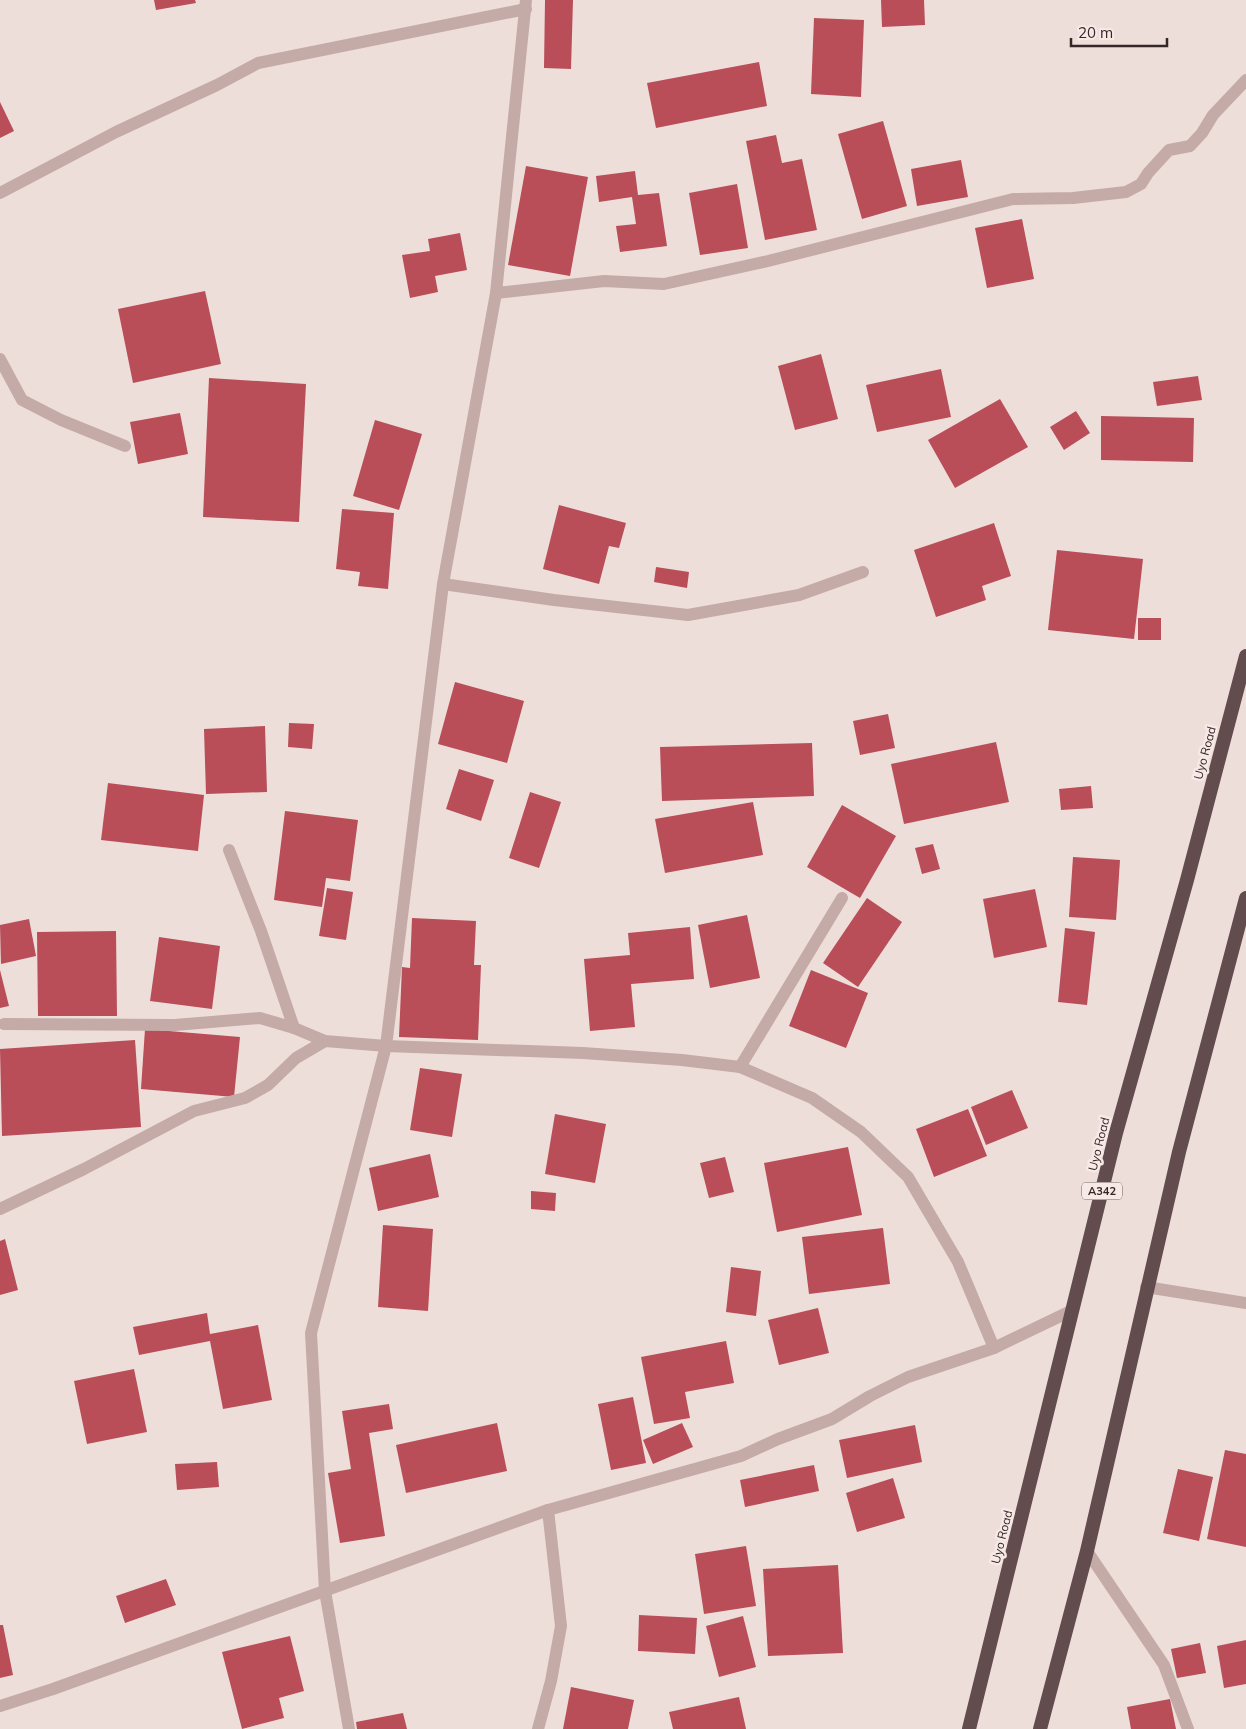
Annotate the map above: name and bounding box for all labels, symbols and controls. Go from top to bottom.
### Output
scale bar [1071,15,1167,47]
text: 20 m [1078,23,1113,42]
street label: Uyo Road [1190,725,1219,781]
street label: Uyo Road [1085,1116,1112,1172]
road number: A342 [1082,1182,1122,1200]
street label: Uyo Road [988,1509,1015,1565]

